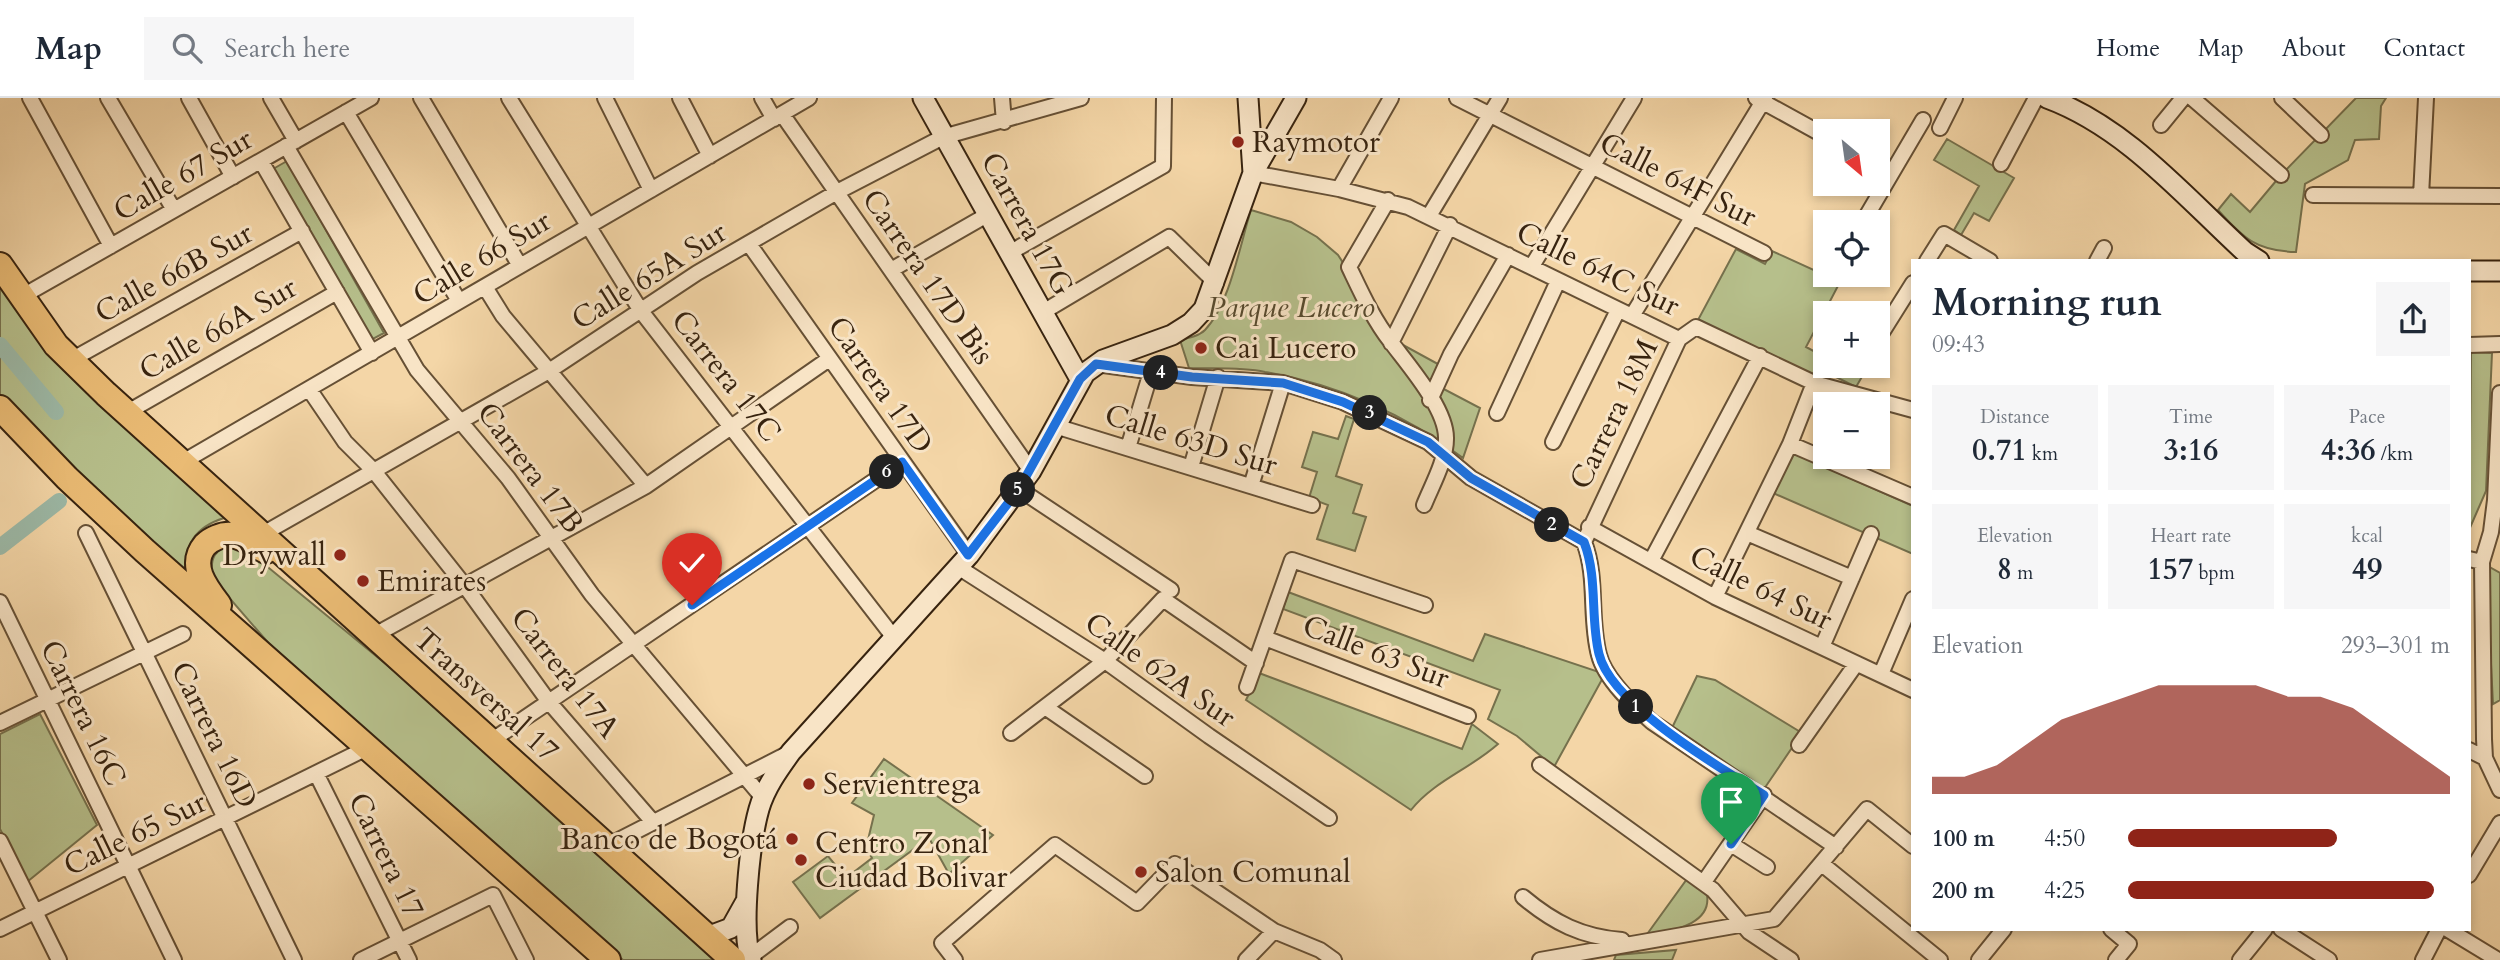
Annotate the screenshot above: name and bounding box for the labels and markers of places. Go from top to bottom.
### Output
place label: Raymotor [1252,122,1380,163]
marker: Raymotor [1230,134,1246,150]
place label: Cai Lucero [1215,328,1356,369]
marker: Cai Lucero [1193,340,1209,356]
pin: 4 [1144,356,1178,390]
pin: 3 [1352,396,1388,430]
pin: 6 [870,454,904,490]
pin: 5 [1000,472,1036,508]
pin: 2 [1534,508,1570,542]
pin [662,533,722,605]
place label: Drywall [223,535,326,576]
marker: Drywall [332,547,348,563]
place label: Emirates [377,561,486,602]
marker: Emirates [355,573,371,589]
pin: 1 [1618,690,1654,724]
place label: Servientrega [823,764,981,805]
pin [1701,772,1761,844]
marker: Servientrega [801,776,817,792]
place label: Banco de Bogotá [560,819,778,860]
place label: Centro Zonal Ciudad Bolivar [815,823,1008,898]
marker: Banco de Bogotá [784,831,800,847]
marker: Centro Zonal Ciudad Bolivar [793,852,809,868]
place label: Salon Comunal [1155,852,1351,893]
marker: Salon Comunal [1133,864,1149,880]

